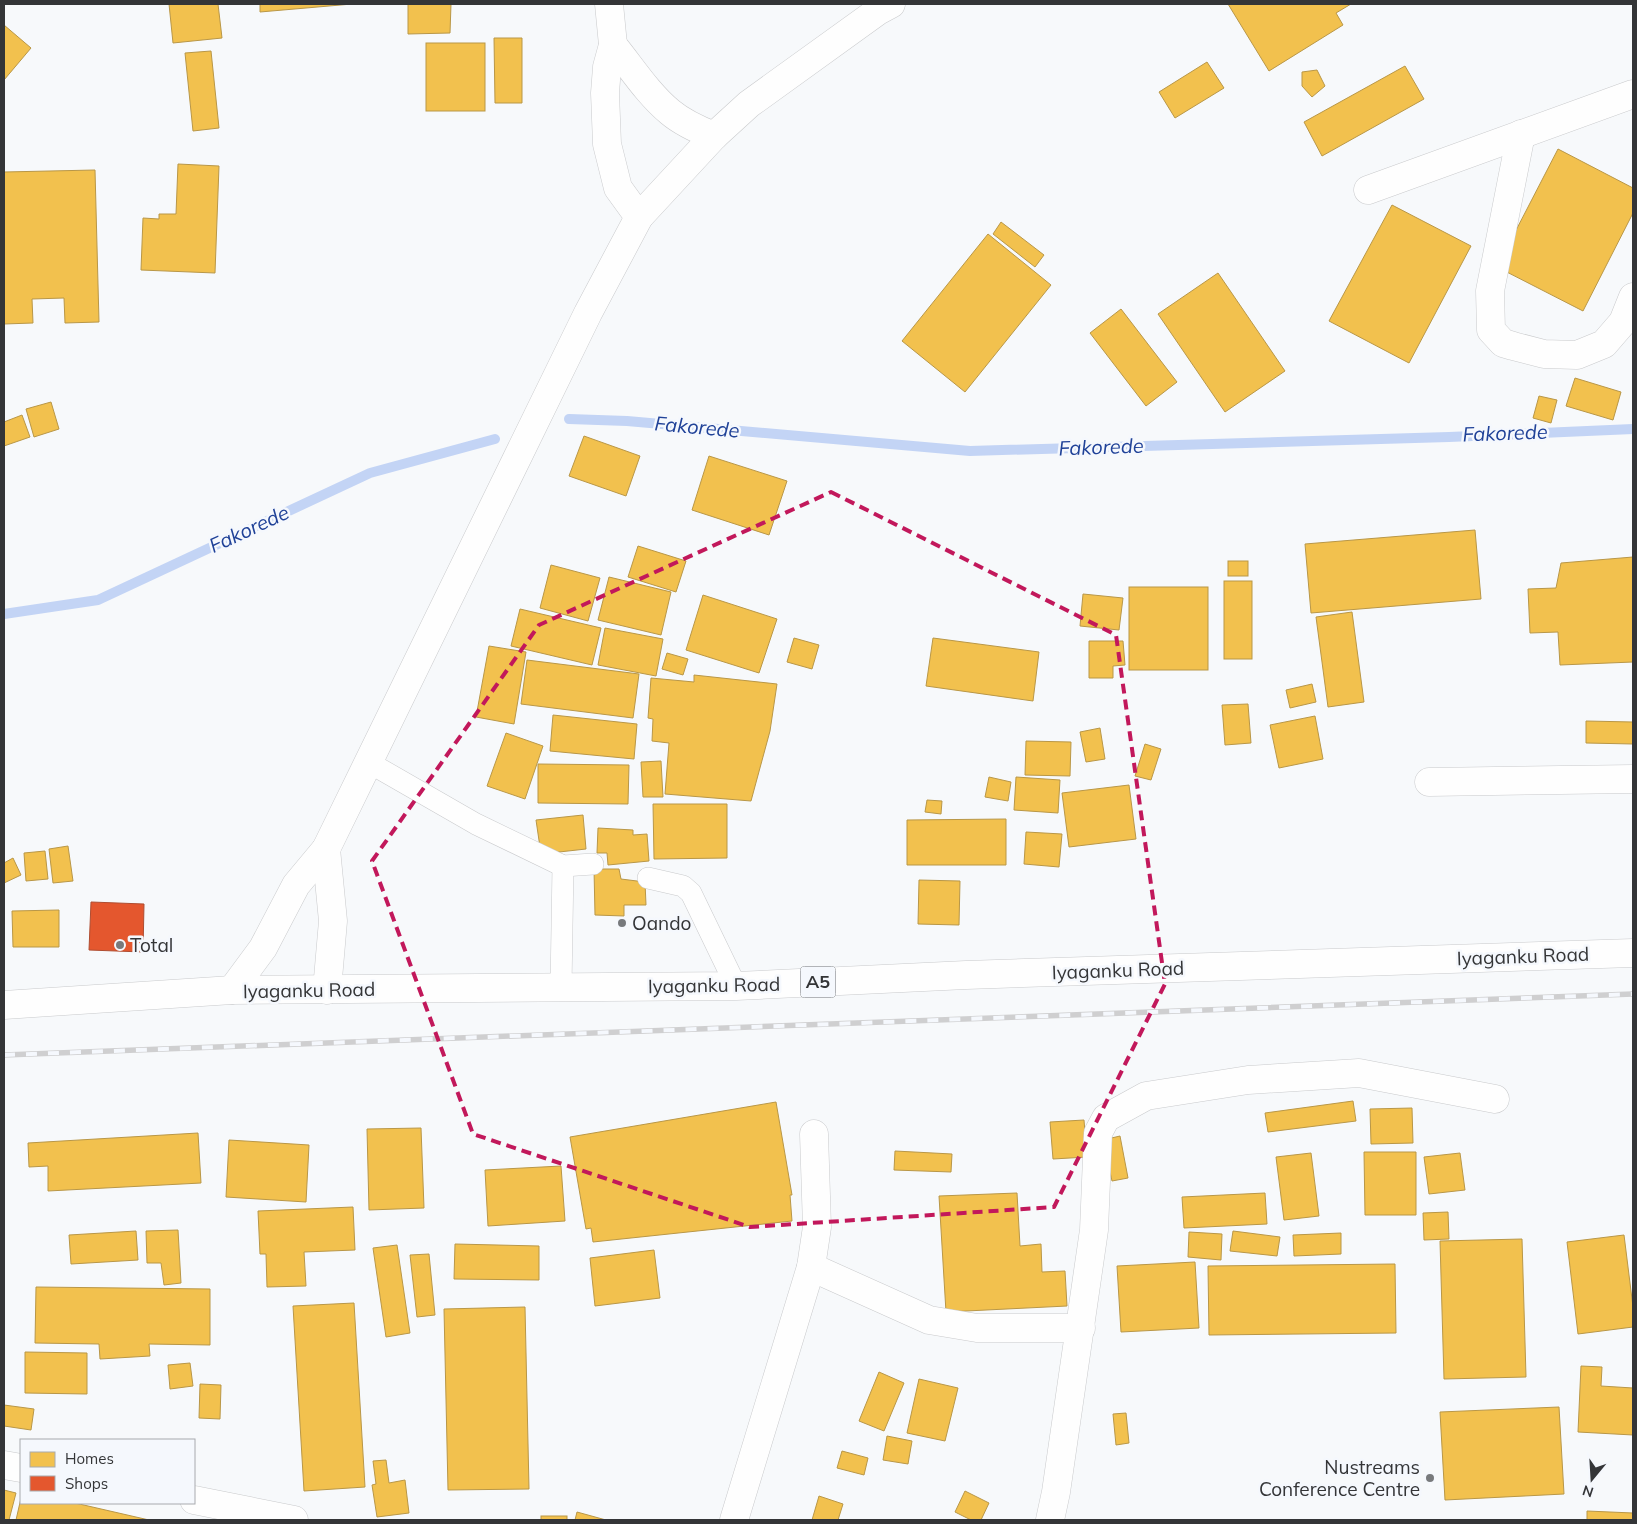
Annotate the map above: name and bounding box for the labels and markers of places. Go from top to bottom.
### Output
place label: Oando [632,911,691,935]
marker: Oando [616,917,628,929]
place label: Total [130,933,173,957]
marker: Total [114,939,126,951]
place label: Nustreams Conference Centre [1259,1455,1420,1501]
marker: Nustreams Conference Centre [1424,1472,1436,1484]

